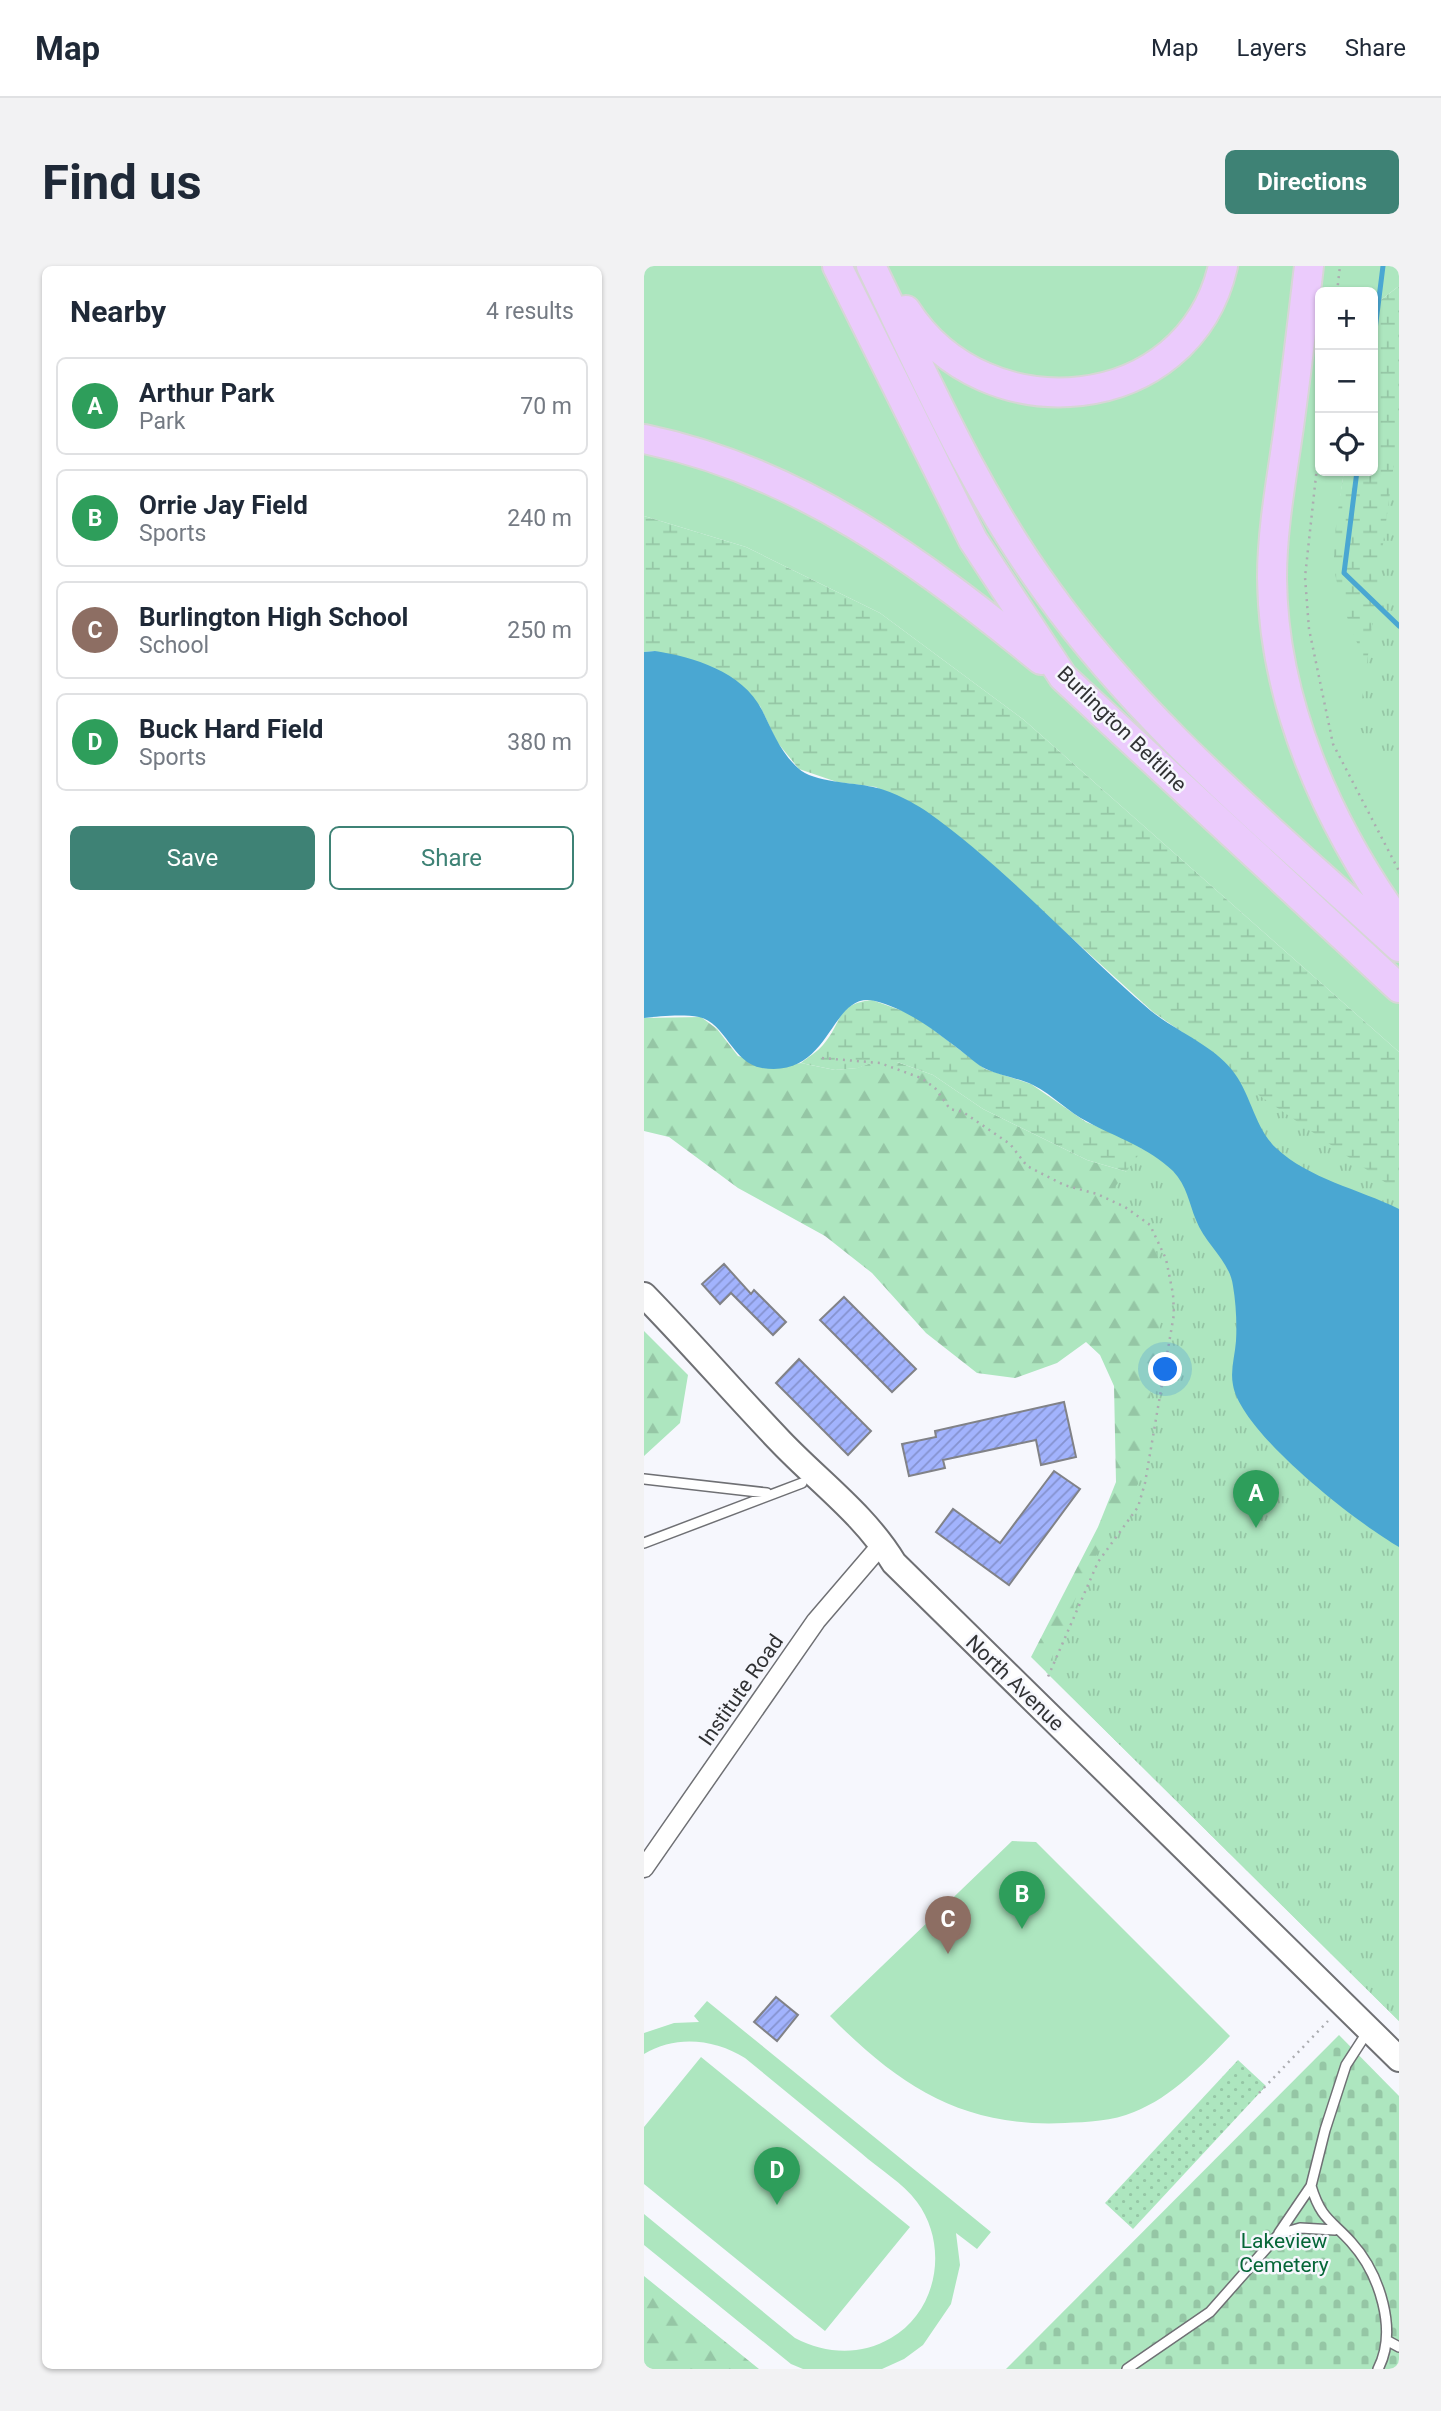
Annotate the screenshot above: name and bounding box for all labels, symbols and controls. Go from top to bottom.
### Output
text: Map [35,29,100,68]
text: Map [1151,34,1199,62]
text: Layers [1237,34,1307,62]
text: Share [1345,34,1406,62]
button: Directions [1225,150,1399,214]
text: Find us [42,154,202,211]
map controls [1315,287,1378,476]
button: + [1315,287,1378,350]
text: Nearby [70,294,166,329]
text: 4 results [486,298,574,325]
button: − [1315,350,1378,413]
text: Arthur Park [139,378,274,408]
text: A [87,393,103,420]
text: 70 m [520,393,572,420]
text: Park [139,408,185,435]
button: locate [1315,413,1378,476]
text: Orrie Jay Field [139,490,308,520]
text: B [88,505,102,532]
text: 240 m [507,505,572,532]
text: Sports [139,520,206,547]
text: Burlington High School [139,602,409,632]
text: C [87,617,103,644]
text: 250 m [507,617,572,644]
text: School [139,632,209,659]
street label: Burlington Beltline [1053,661,1191,797]
text: Buck Hard Field [139,714,323,744]
text: D [88,729,102,756]
text: 380 m [507,729,572,756]
text: Sports [139,744,206,771]
button: Save [70,826,315,890]
button: Share [329,826,574,890]
your location [1148,1352,1182,1386]
pin: A [1233,1470,1279,1528]
street label: Institute Road [694,1630,788,1750]
street label: North Avenue [961,1630,1069,1736]
pin: B [999,1871,1045,1929]
pin: C [925,1896,971,1954]
pin: D [754,2147,800,2205]
park label: Lakeview Cemetery [1239,2229,1329,2277]

